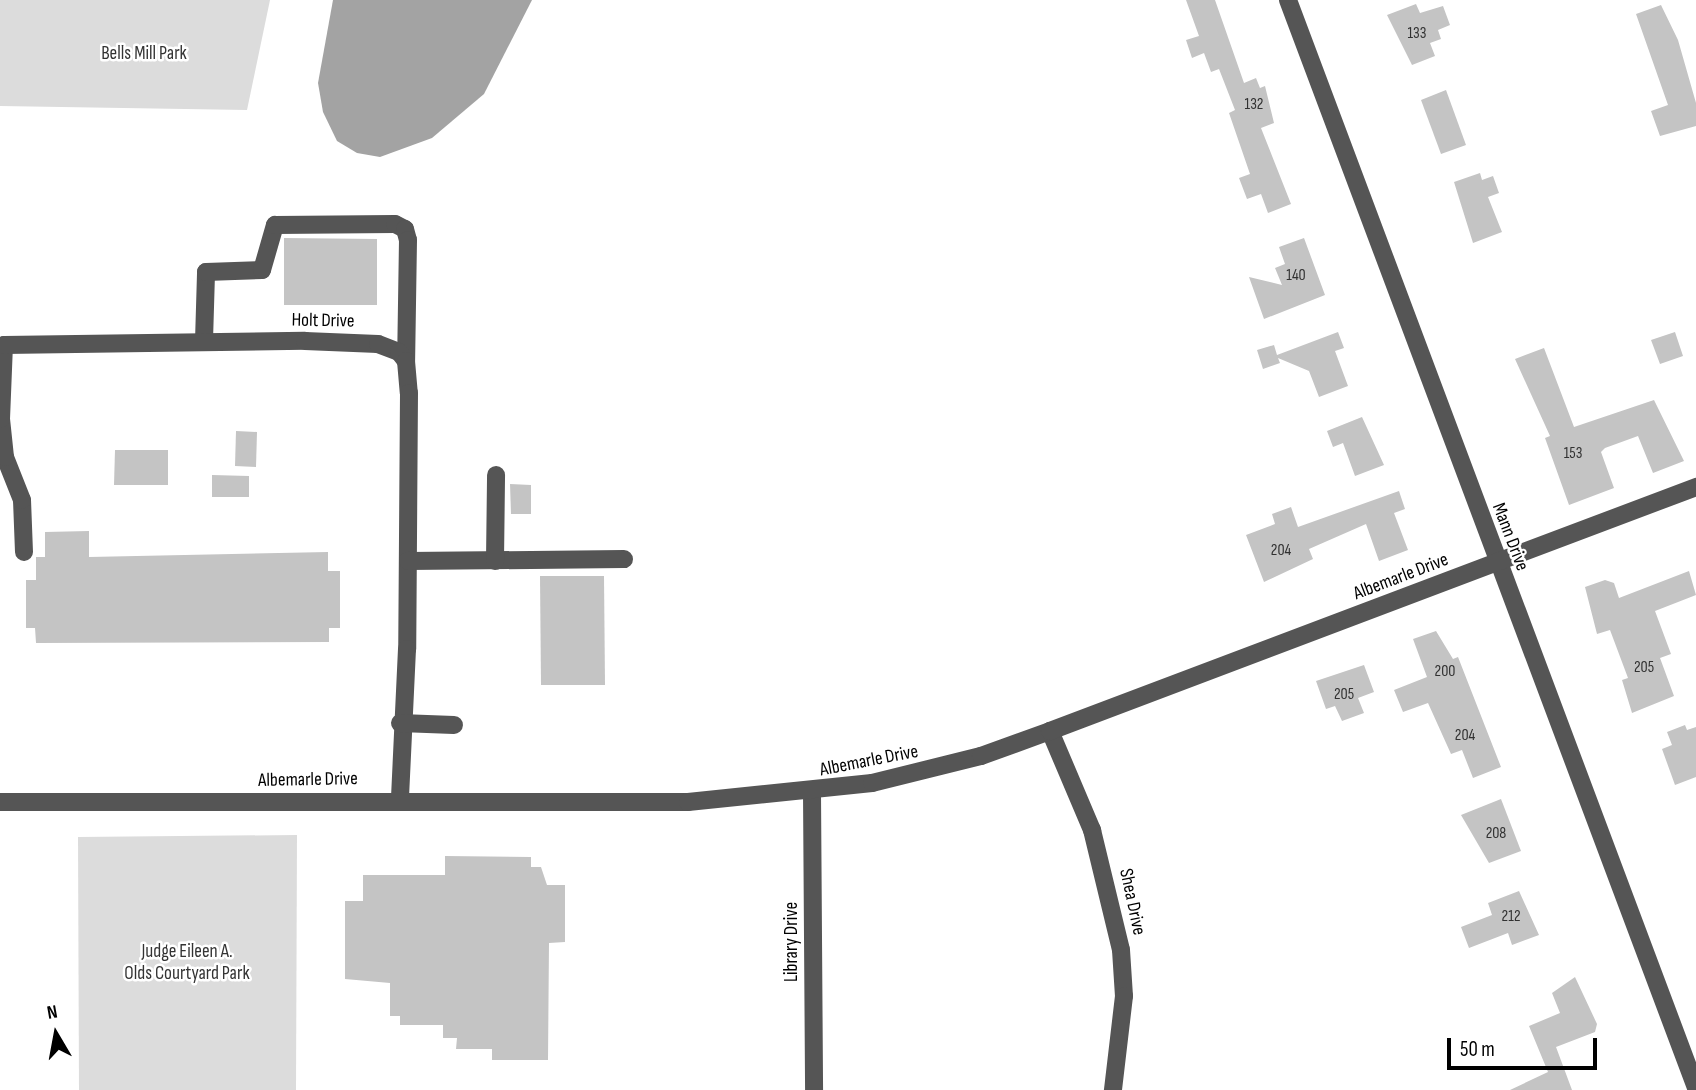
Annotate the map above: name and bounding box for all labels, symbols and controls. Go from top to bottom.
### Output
house number: 133 [1407,24,1427,44]
park label: Bells Mill Park [101,43,187,65]
house number: 132 [1245,95,1263,115]
house number: 140 [1286,266,1306,286]
street label: Holt Drive [291,309,355,333]
house number: 153 [1564,444,1582,464]
street label: Mann Drive [1487,500,1533,574]
house number: 204 [1271,541,1291,561]
street label: Albemarle Drive [1350,548,1452,606]
house number: 205 [1634,658,1654,678]
house number: 200 [1435,662,1455,682]
house number: 205 [1334,685,1354,705]
house number: 204 [1455,726,1475,746]
street label: Albemarle Drive [818,740,920,782]
street label: Albemarle Drive [258,768,358,792]
house number: 208 [1486,824,1506,844]
street label: Shea Drive [1114,867,1150,937]
street label: Library Drive [781,902,803,982]
house number: 212 [1501,907,1521,927]
park label: Judge Eileen A. Olds Courtyard Park [124,941,250,985]
north arrow [21,999,91,1069]
text: N [45,1001,59,1025]
scale bar [1451,1024,1602,1068]
text: 50 m [1460,1037,1495,1062]

